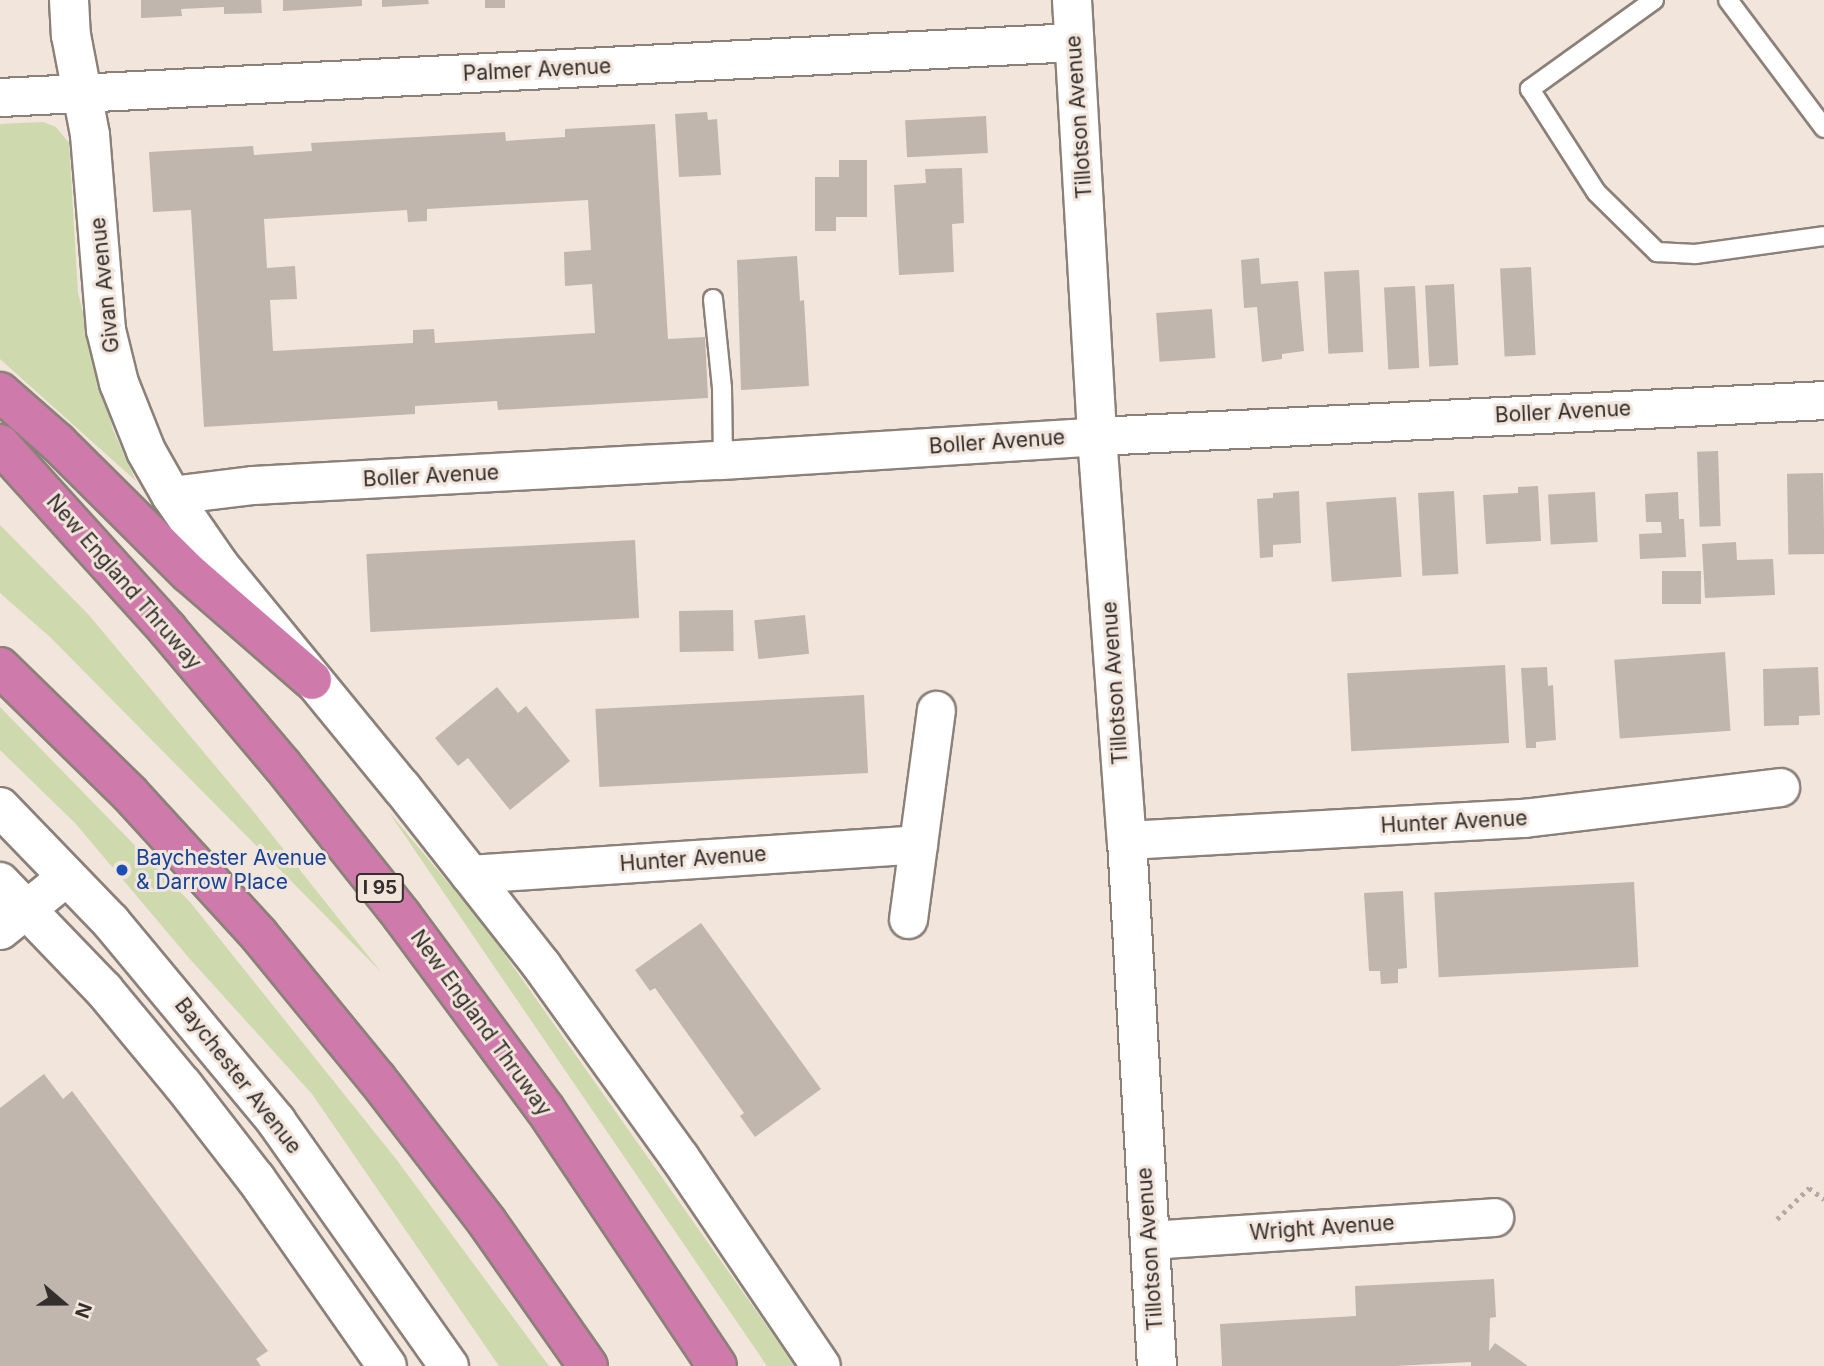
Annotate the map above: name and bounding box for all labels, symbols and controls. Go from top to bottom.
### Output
street label: Tillotson Avenue [1061,34,1097,200]
street label: Palmer Avenue [462,54,612,86]
street label: Givan Avenue [85,216,125,354]
street label: Boller Avenue [1494,396,1632,428]
street label: Boller Avenue [928,425,1066,459]
street label: Boller Avenue [362,460,500,492]
street label: New England Thruway [41,489,207,675]
street label: Tillotson Avenue [1097,600,1133,766]
street label: Hunter Avenue [1380,806,1528,838]
street label: Hunter Avenue [619,841,767,877]
place label: Baychester Avenue & Darrow Place [136,845,327,895]
marker: Baychester Avenue & Darrow Place [114,862,130,878]
road number: I 95 [356,873,404,904]
street label: New England Thruway [405,925,557,1121]
street label: Baychester Avenue [169,993,307,1159]
street label: Tillotson Avenue [1132,1166,1168,1332]
street label: Wright Avenue [1249,1210,1395,1246]
north arrow [28,1268,98,1338]
text: N [70,1300,96,1321]

